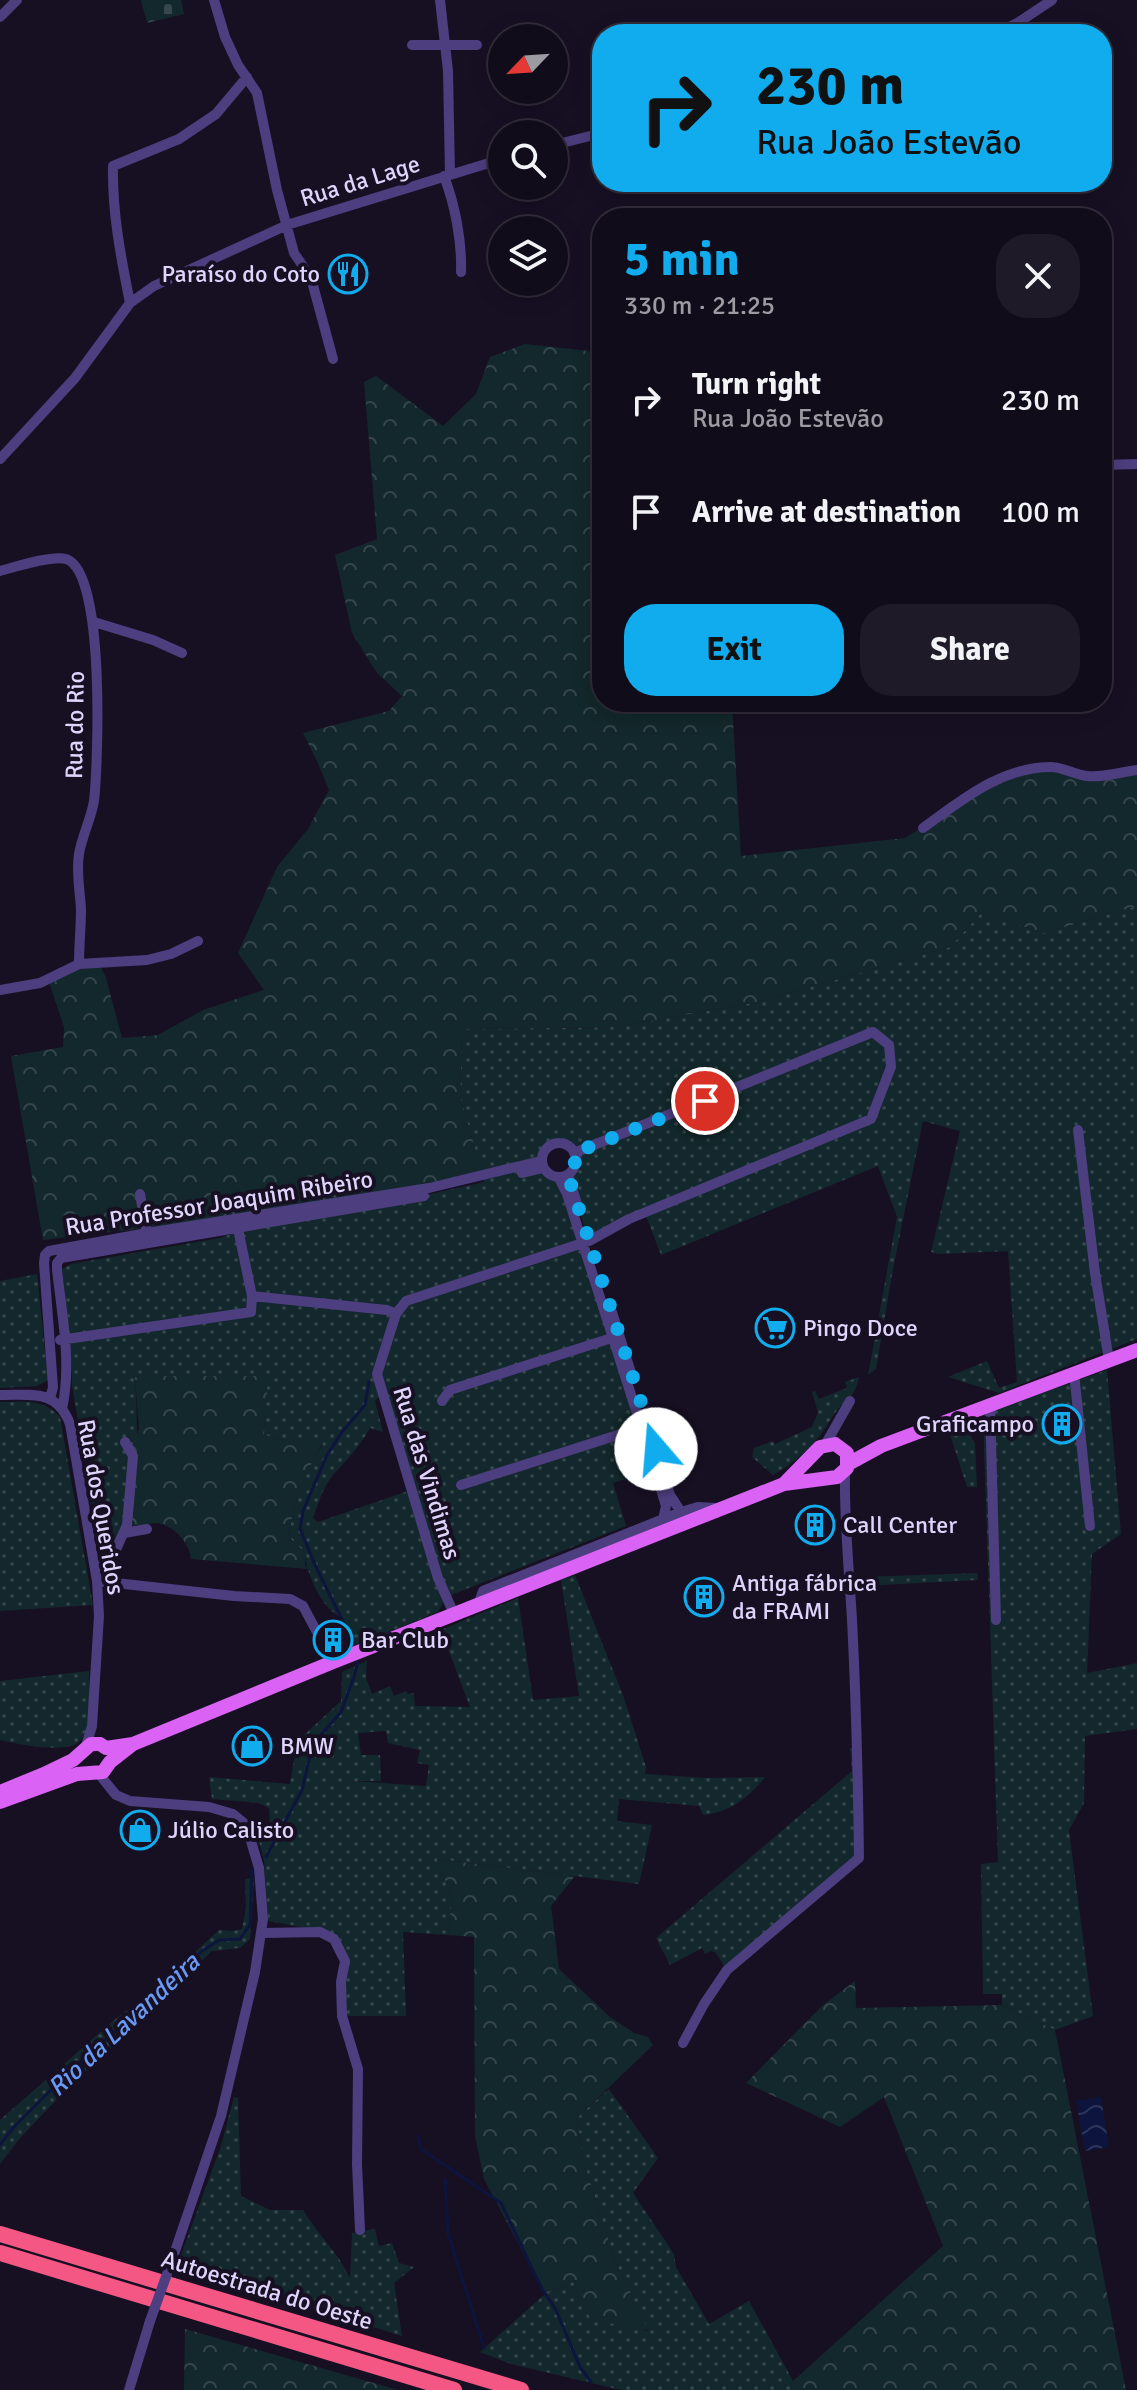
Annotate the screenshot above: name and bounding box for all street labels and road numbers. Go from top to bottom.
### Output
street label: Rua da Lage [296,149,424,213]
street label: Rua do Rio [59,671,91,779]
street label: Rua Professor Joaquim Ribeiro [63,1164,375,1242]
street label: Rua das Vindimas [386,1383,468,1563]
street label: Rua dos Queridos [71,1417,131,1597]
street label: Autoestrada do Oeste [158,2244,376,2336]

